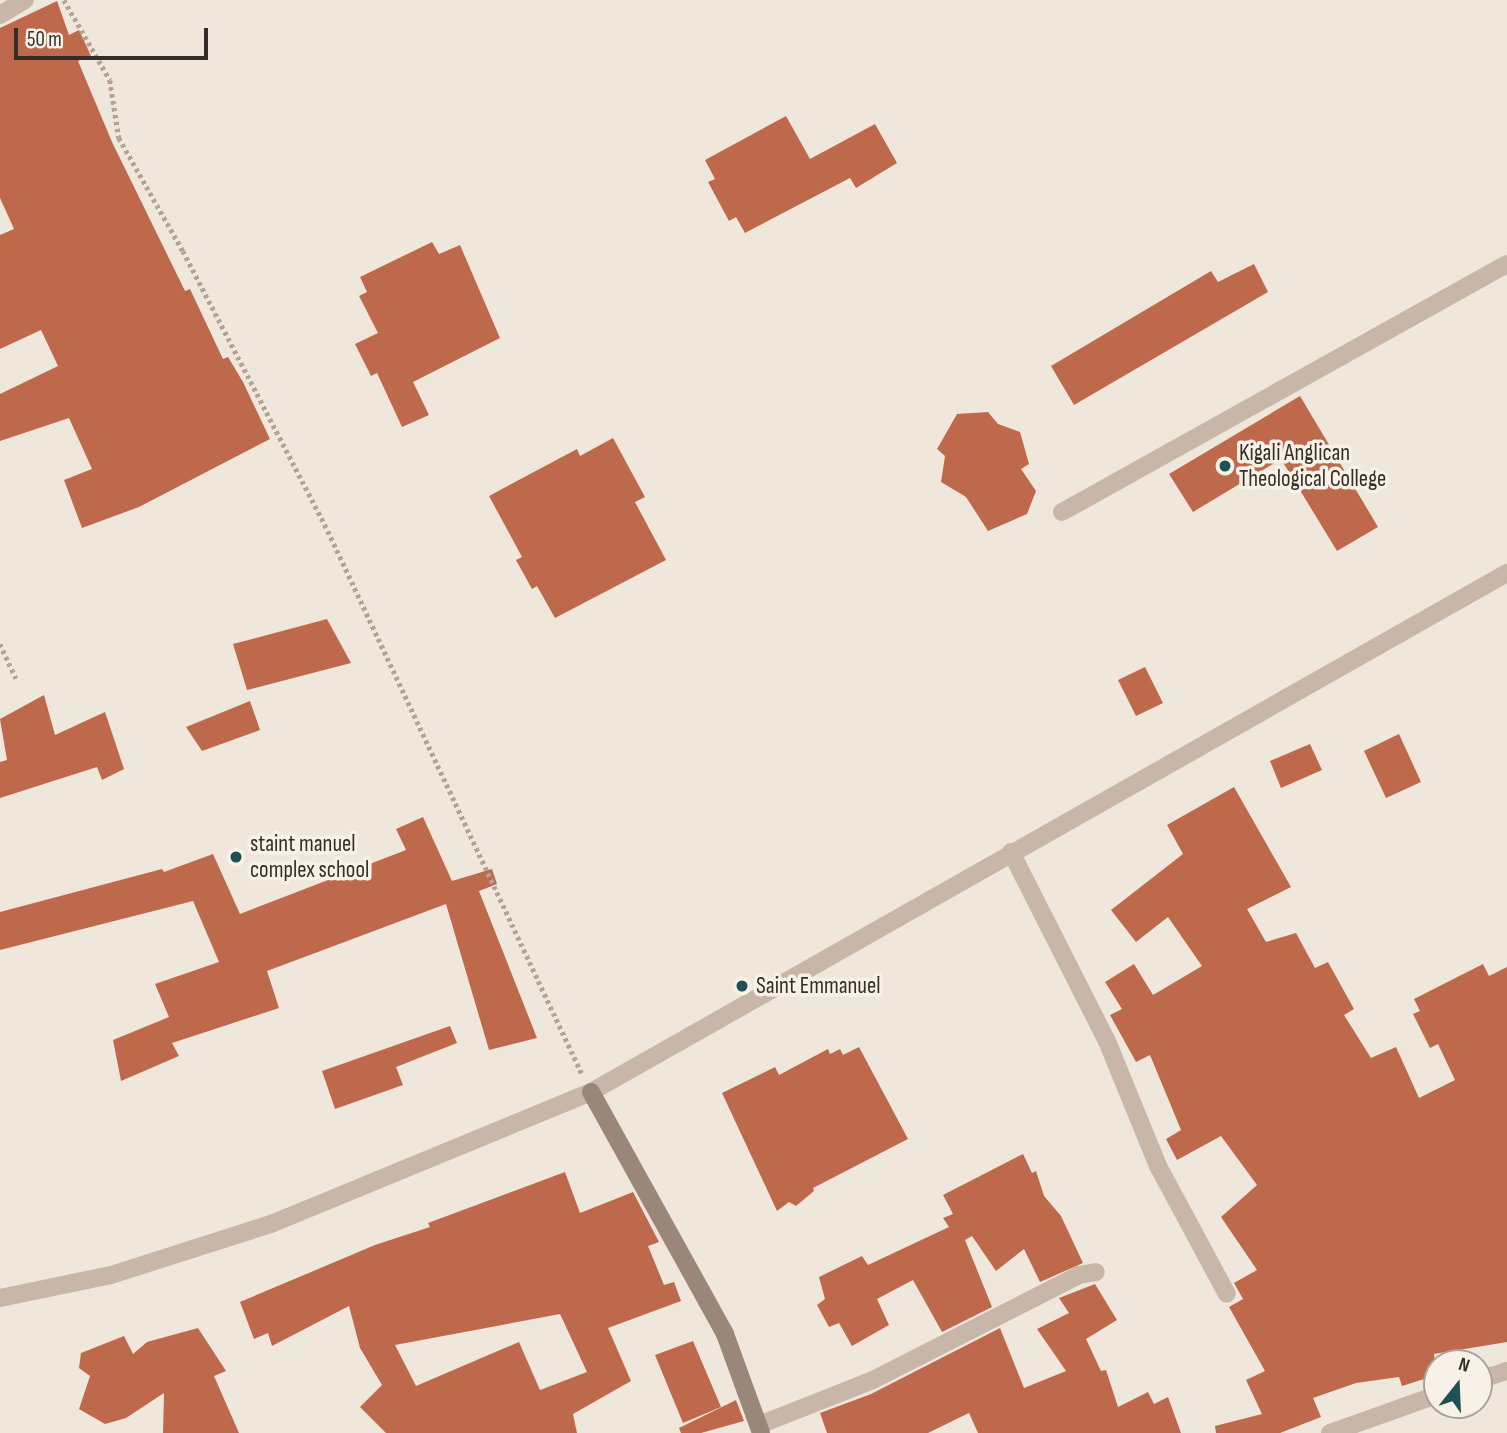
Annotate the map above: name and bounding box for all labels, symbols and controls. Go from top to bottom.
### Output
scale bar [18,14,212,58]
text: 50 m [27,27,62,52]
place label: Kigali Anglican Theological College [1239,439,1386,493]
marker: Kigali Anglican Theological College [1217,458,1233,474]
place label: staint manuel complex school [250,830,369,884]
marker: staint manuel complex school [228,849,244,865]
place label: Saint Emmanuel [756,972,880,1000]
marker: Saint Emmanuel [734,978,750,994]
north arrow [1423,1349,1493,1419]
text: N [1456,1353,1472,1378]

